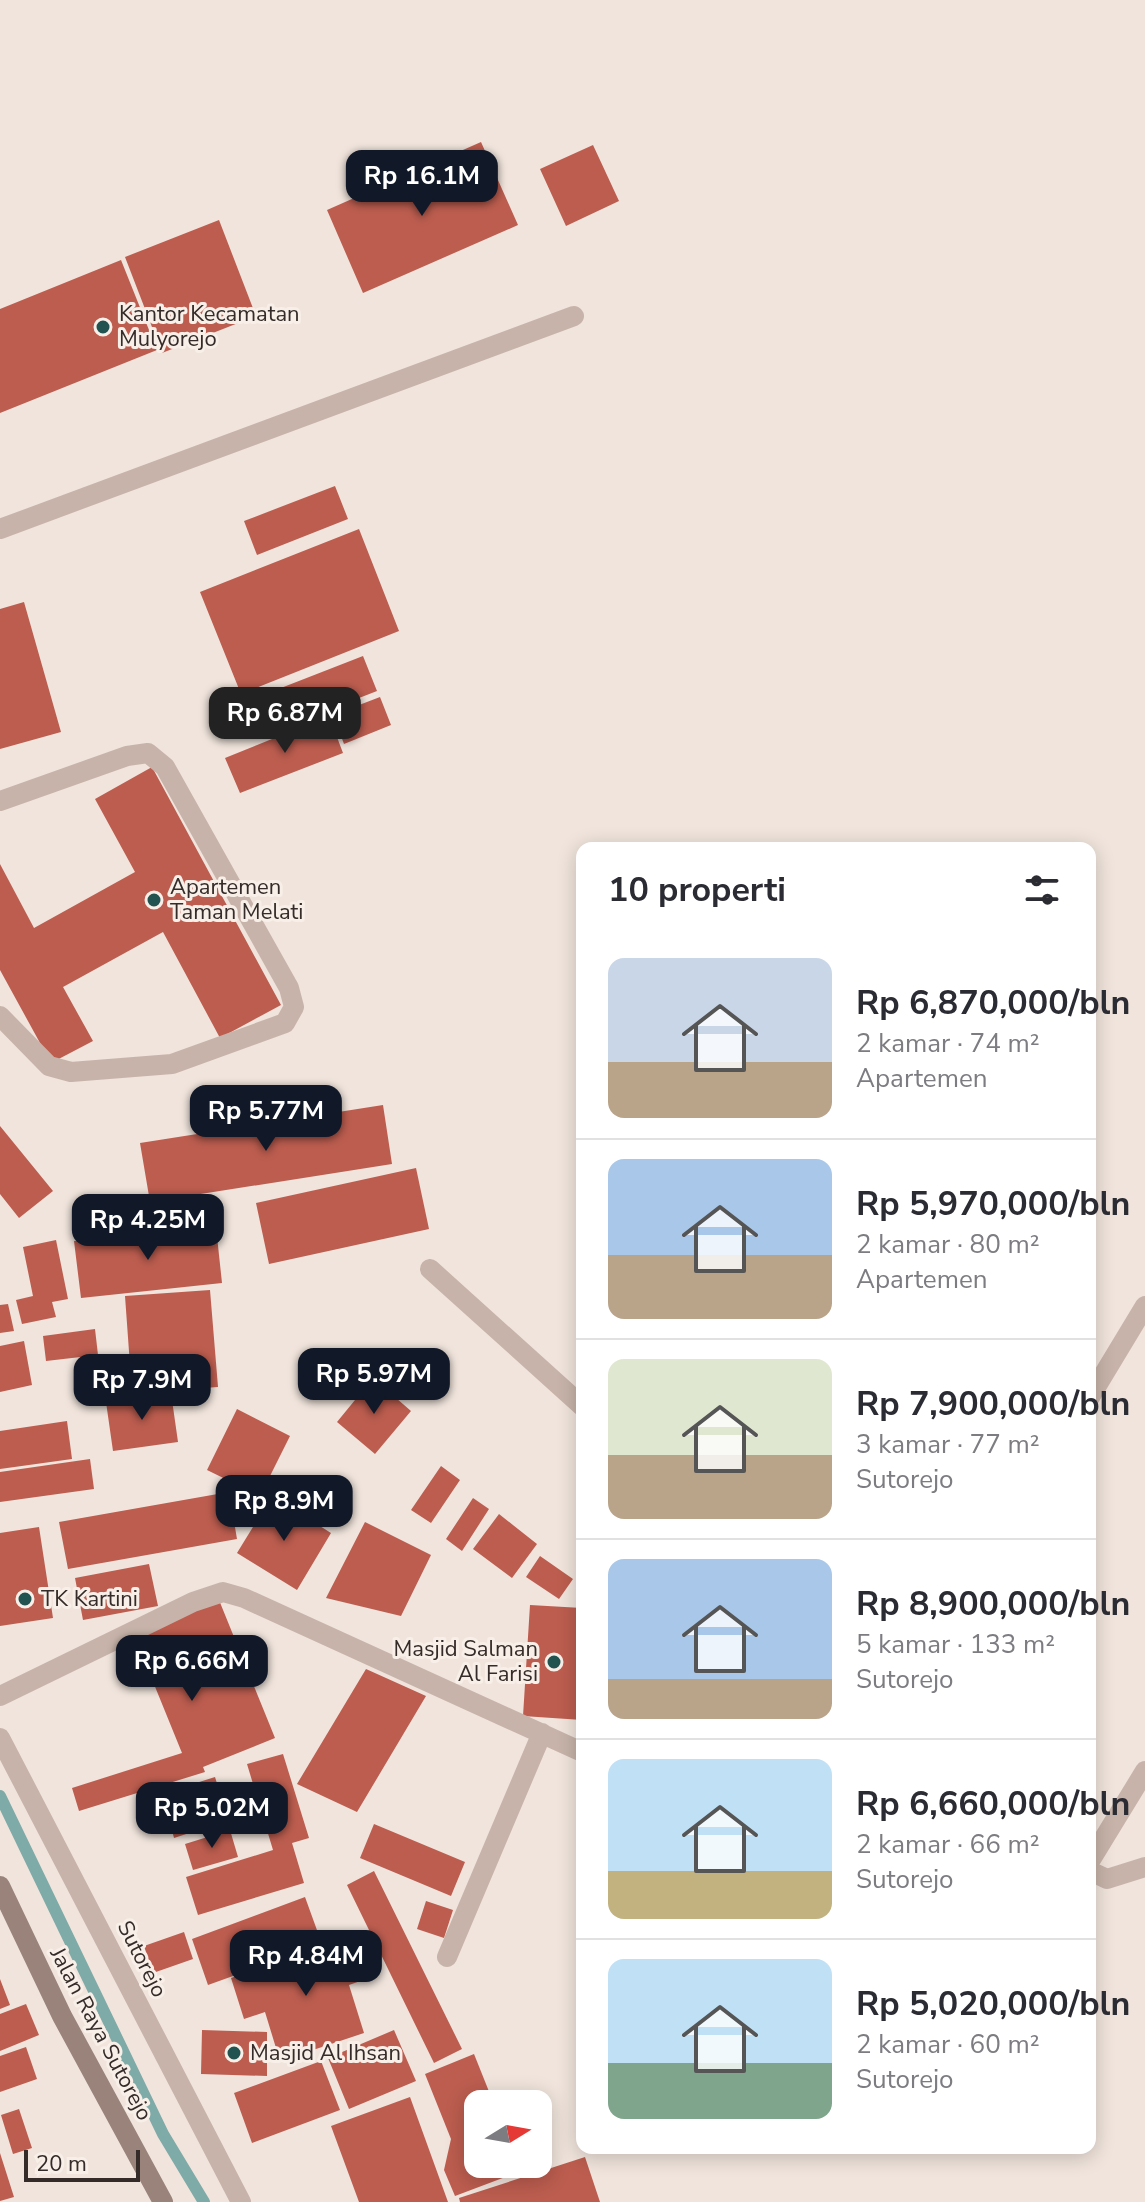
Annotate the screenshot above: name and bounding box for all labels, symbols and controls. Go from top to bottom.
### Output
pin: Rp 16.1M [339,150,505,218]
text: Rp 16.1M [364,158,480,193]
place label: Kantor Kecamatan Mulyorejo [119,299,300,354]
marker: Kantor Kecamatan Mulyorejo [94,318,112,336]
pin: Rp 6.87M [202,687,368,755]
text: Rp 6.87M [227,695,343,730]
text: 10 properti [608,867,786,913]
icon: filters [1020,868,1064,912]
place label: Apartemen Taman Melati [170,872,303,927]
marker: Apartemen Taman Melati [145,891,163,909]
text: Rp 6,870,000/bln [856,980,1130,1026]
icon: home [672,990,768,1086]
text: 2 kamar · 74 m² [856,1026,1040,1061]
text: Apartemen [856,1061,988,1096]
pin: Rp 5.77M [183,1085,349,1153]
text: Rp 5.77M [208,1093,324,1128]
text: Rp 5,970,000/bln [856,1181,1130,1227]
icon: home [672,1191,768,1287]
pin: Rp 4.25M [65,1194,231,1262]
text: Rp 4.25M [90,1202,206,1237]
text: 2 kamar · 80 m² [856,1227,1040,1262]
text: Apartemen [856,1262,988,1297]
pin: Rp 5.97M [291,1348,457,1416]
pin: Rp 7.9M [68,1354,216,1422]
text: Rp 5.97M [316,1356,432,1391]
text: Rp 7.9M [92,1362,192,1397]
text: Rp 7,900,000/bln [856,1381,1130,1427]
icon: home [672,1391,768,1487]
text: 3 kamar · 77 m² [856,1427,1040,1462]
text: Sutorejo [856,1462,954,1497]
pin: Rp 8.9M [210,1475,358,1543]
text: Rp 8.9M [234,1483,334,1518]
text: Rp 8,900,000/bln [856,1581,1130,1627]
place label: TK Kartini [41,1584,138,1614]
marker: TK Kartini [16,1590,34,1608]
icon: home [672,1591,768,1687]
text: 5 kamar · 133 m² [856,1627,1055,1662]
place label: Masjid Salman Al Farisi [393,1634,538,1689]
pin: Rp 6.66M [109,1635,275,1703]
text: Rp 6.66M [134,1643,250,1678]
marker: Masjid Salman Al Farisi [545,1653,563,1671]
text: Sutorejo [856,1662,954,1697]
text: Rp 6,660,000/bln [856,1781,1130,1827]
pin: Rp 5.02M [129,1782,295,1850]
text: Rp 5.02M [154,1790,270,1825]
icon: home [672,1791,768,1887]
text: 2 kamar · 66 m² [856,1827,1040,1862]
text: Sutorejo [856,1862,954,1897]
street label: Sutorejo [110,1915,174,2003]
pin: Rp 4.84M [223,1930,389,1998]
text: Rp 4.84M [248,1938,364,1973]
street label: Jalan Raya Sutorejo [42,1941,159,2126]
text: Rp 5,020,000/bln [856,1981,1130,2027]
icon: home [672,1991,768,2087]
text: 2 kamar · 60 m² [856,2027,1040,2062]
place label: Masjid Al Ihsan [250,2038,401,2068]
marker: Masjid Al Ihsan [225,2044,243,2062]
text: Sutorejo [856,2062,954,2097]
north arrow [464,2090,552,2178]
map controls [464,2090,552,2178]
scale bar [24,2146,140,2182]
text: 20 m [36,2149,87,2179]

